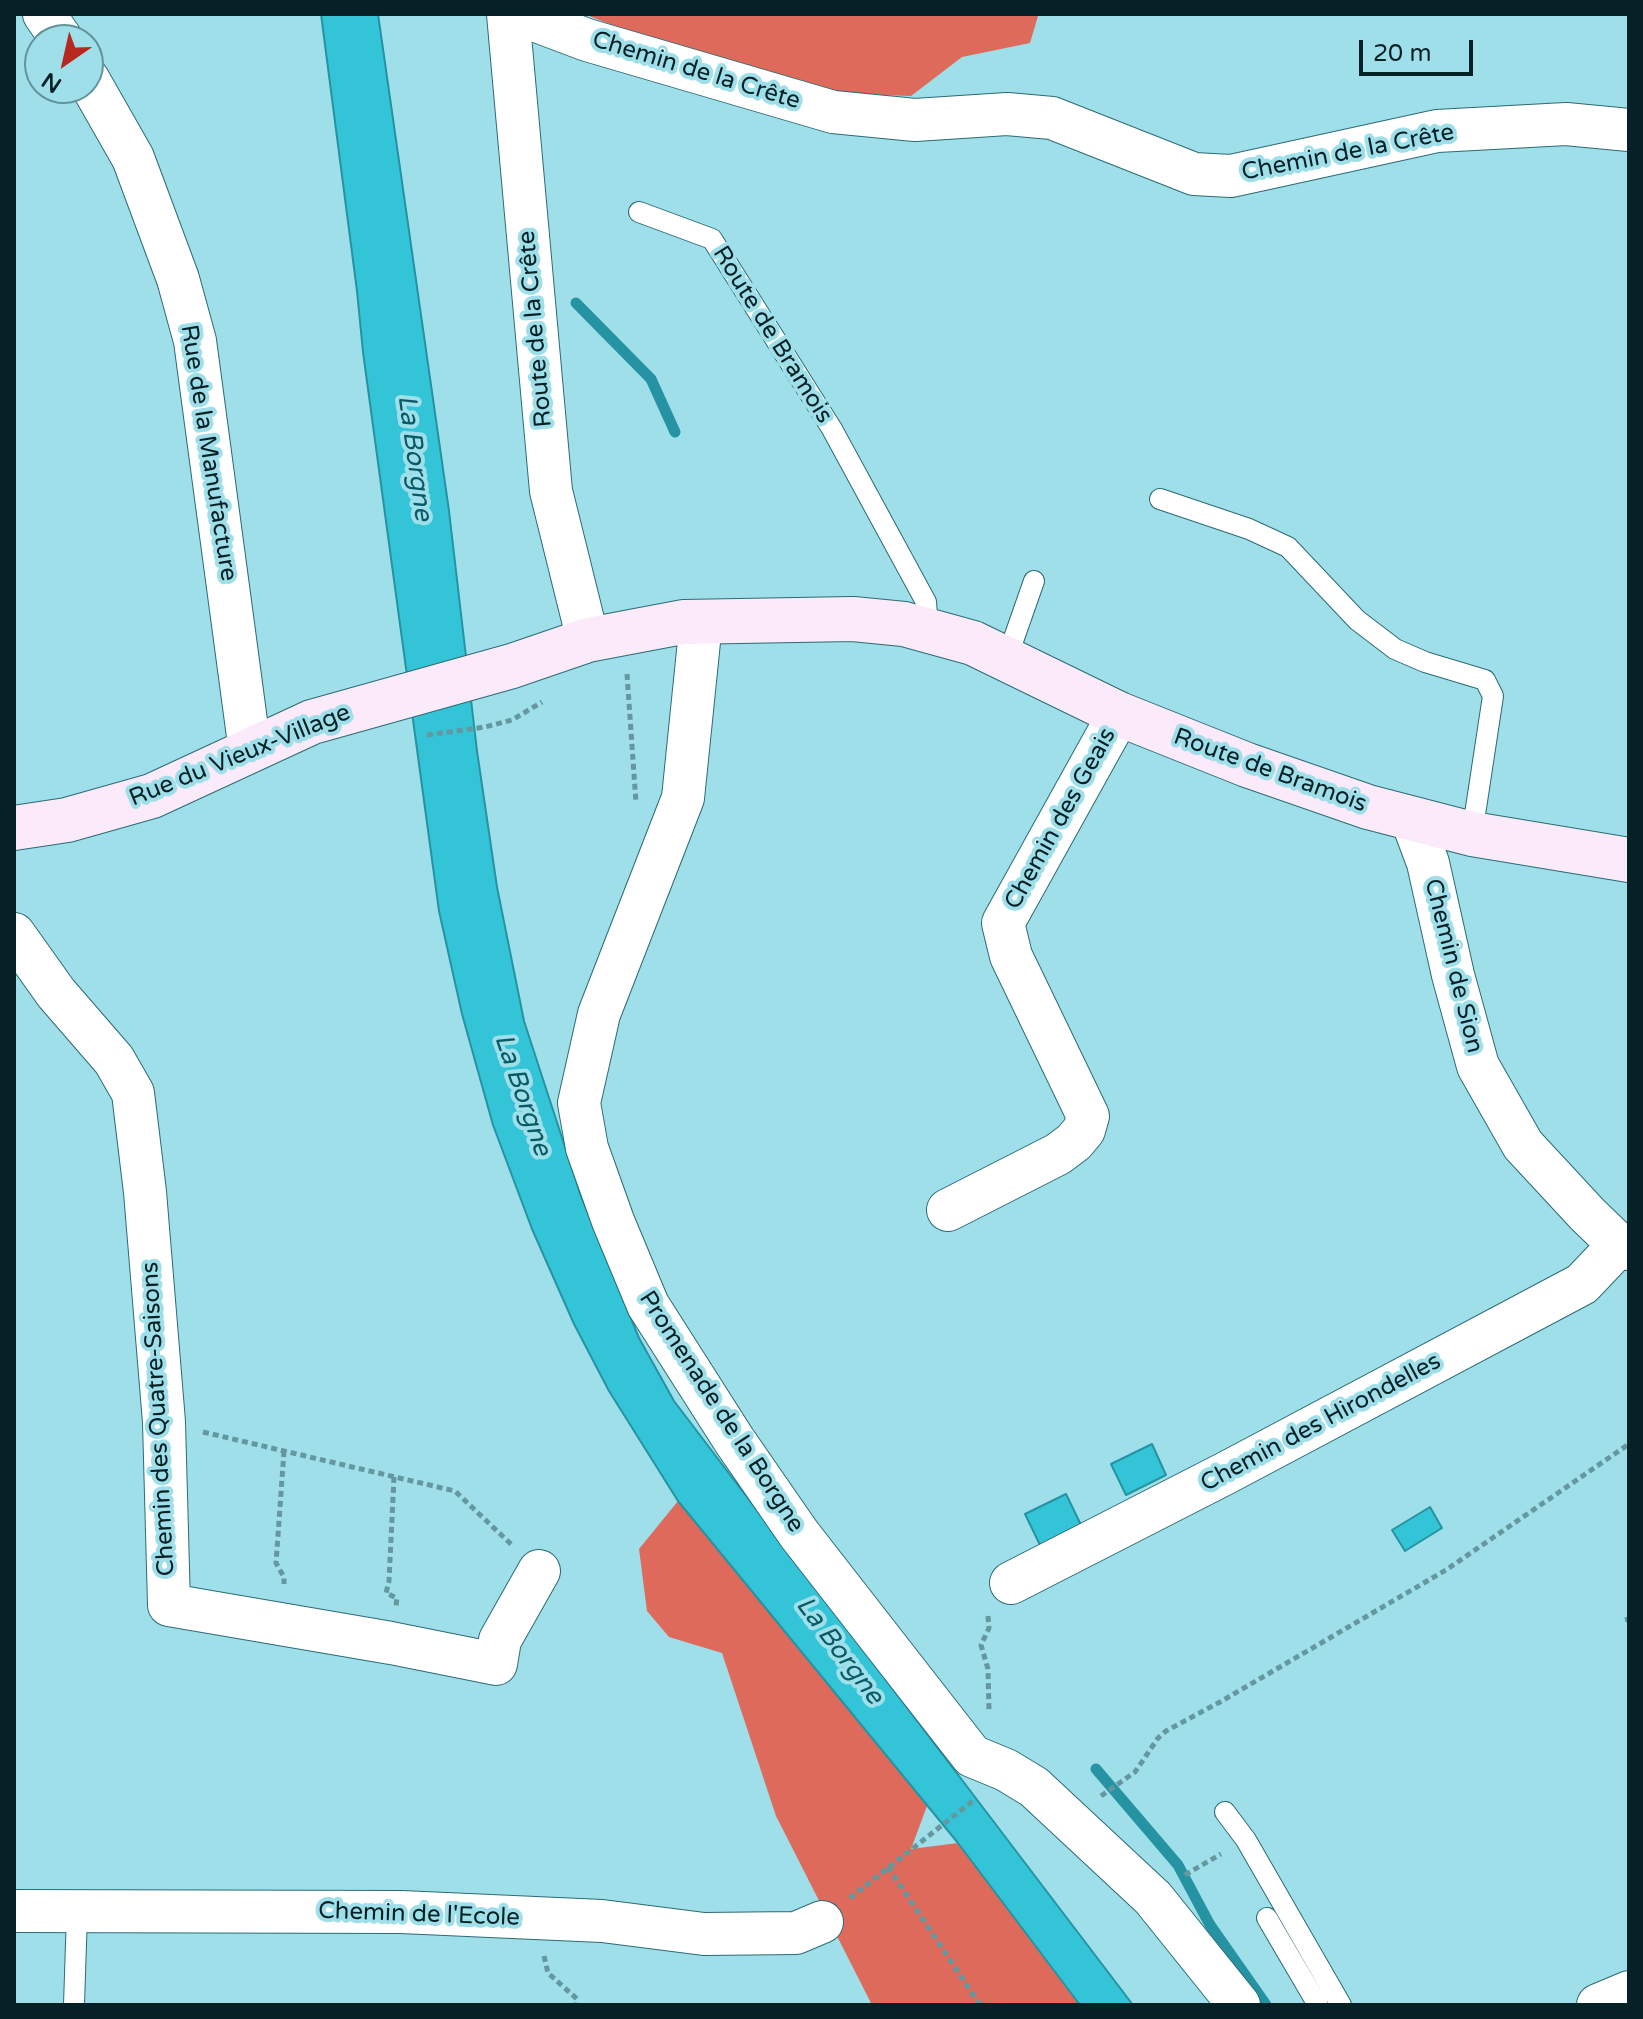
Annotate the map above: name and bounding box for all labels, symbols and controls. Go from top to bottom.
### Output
north arrow [24,24,104,104]
scale bar [1363,24,1477,74]
street label: Chemin de la Crête [589,26,803,116]
text: 20 m [1373,39,1431,68]
text: N [37,67,66,98]
street label: Chemin de la Crête [1239,118,1457,188]
street label: Route de la Crête [513,229,559,429]
street label: Route de Bramois [706,241,838,429]
street label: Rue de la Manufacture [173,323,243,583]
water label: La Borgne [390,393,438,523]
street label: Rue du Vieux-Village [125,698,355,814]
street label: Chemin des Geais [999,723,1123,915]
street label: Route de Bramois [1170,723,1370,819]
street label: Chemin de Sion [1417,876,1489,1056]
water label: La Borgne [487,1030,557,1160]
street label: Chemin des Quatre-Saisons [136,1261,182,1577]
street label: Promenade de la Borgne [632,1286,810,1538]
street label: Chemin des Hirondelles [1196,1347,1446,1499]
water label: La Borgne [788,1591,890,1711]
street label: Chemin de l'Ecole [318,1897,520,1933]

